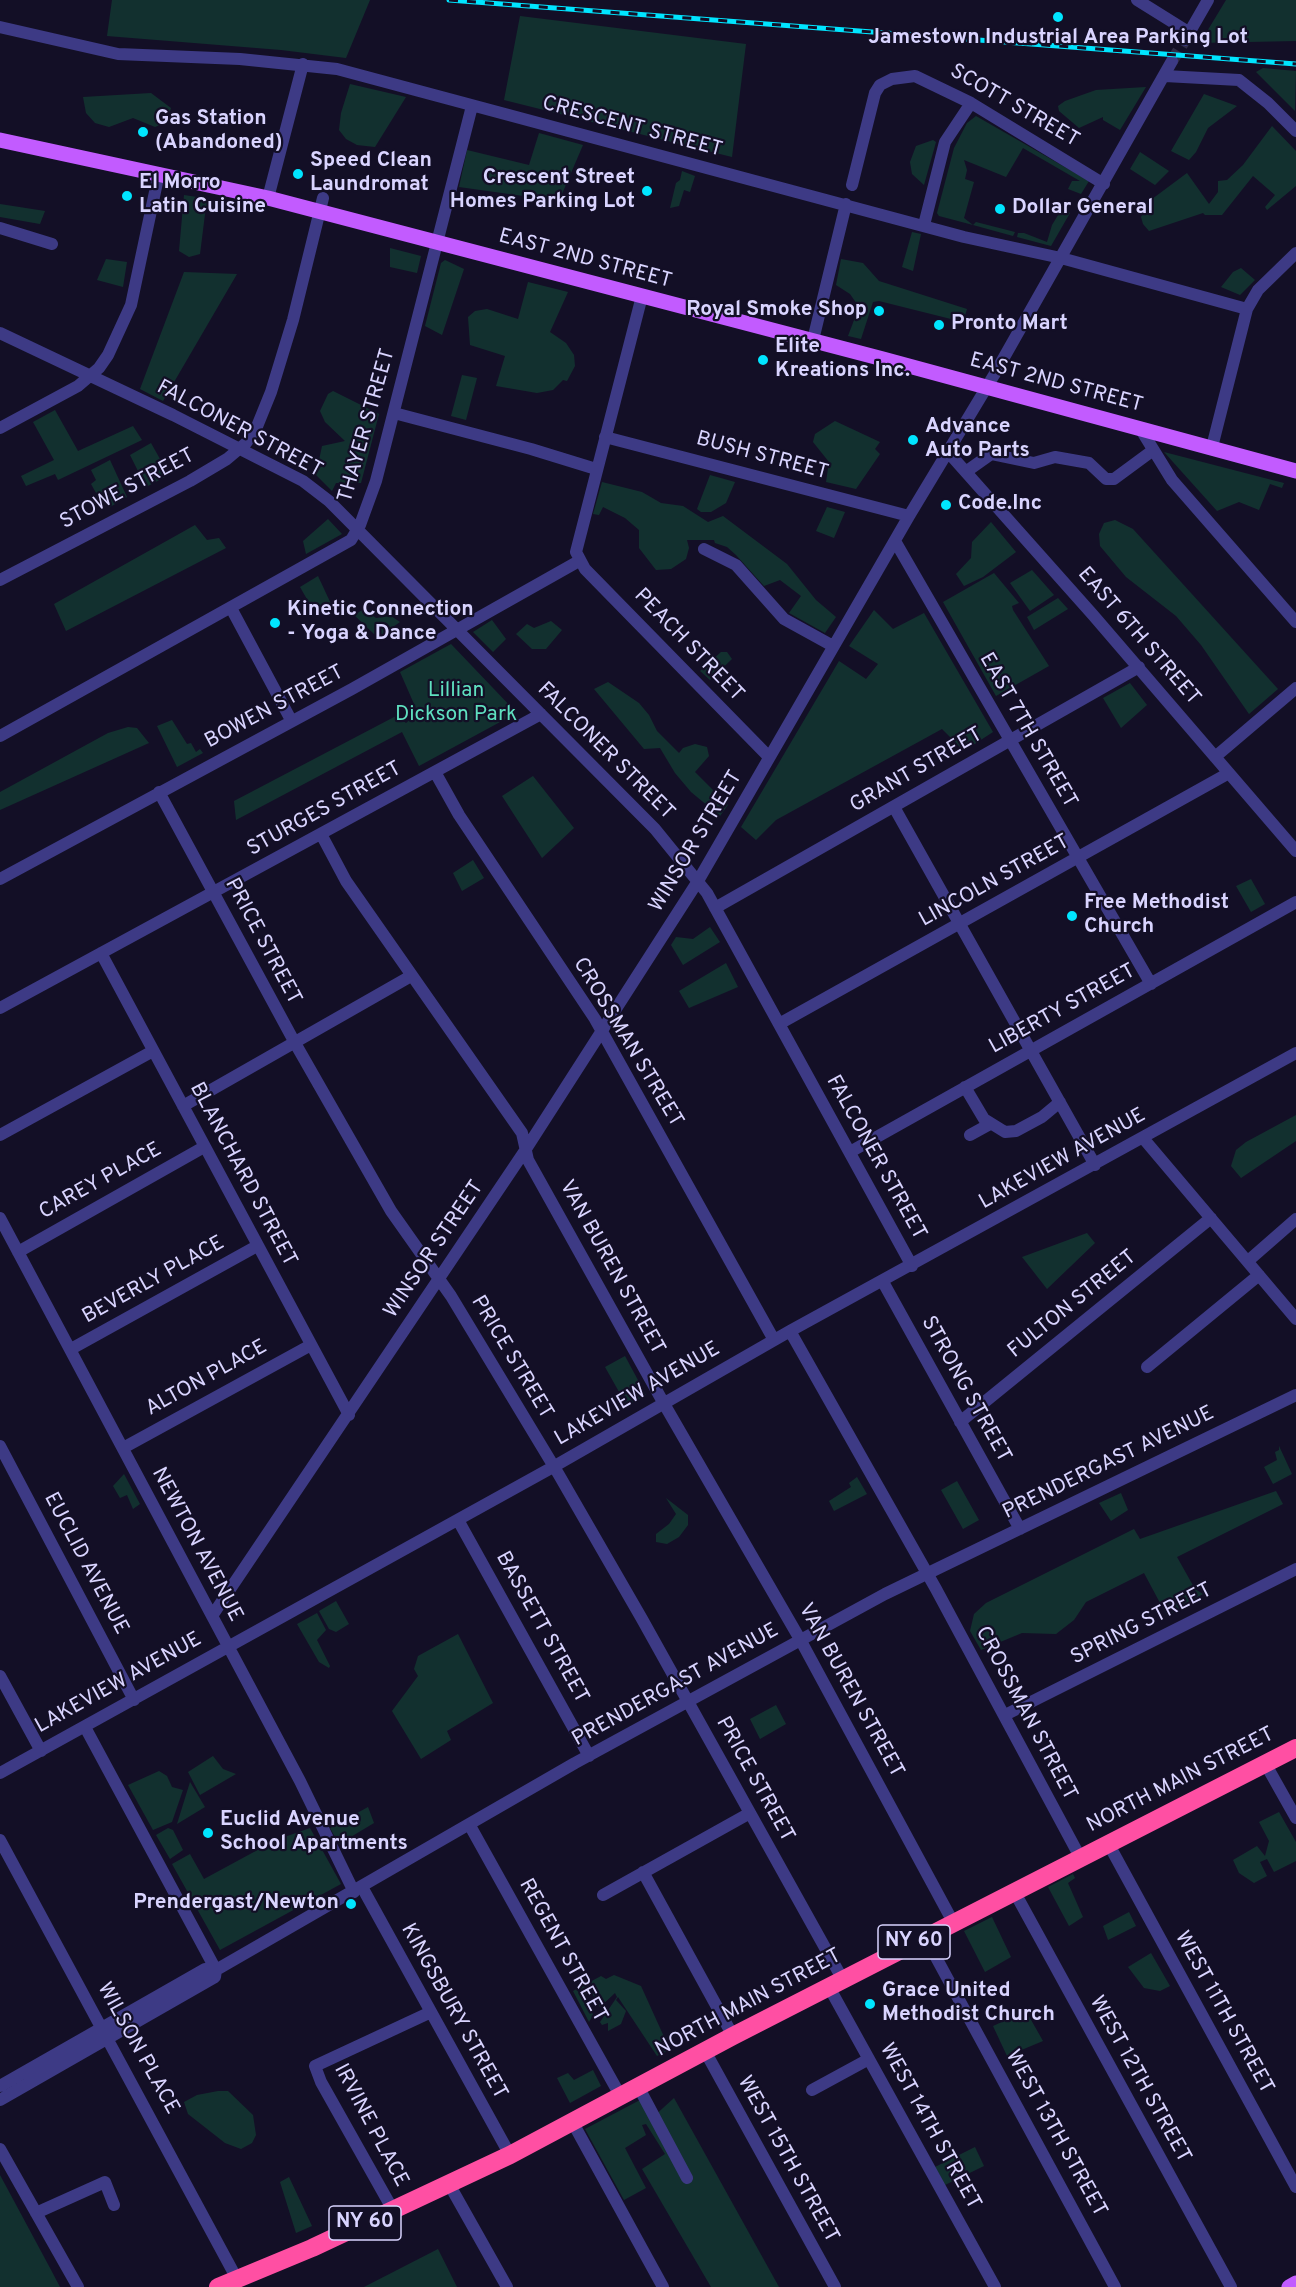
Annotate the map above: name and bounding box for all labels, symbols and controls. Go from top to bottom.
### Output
marker: Jamestown Industrial Area Parking Lot [1051,10,1065,24]
place label: Jamestown Industrial Area Parking Lot [868,26,1248,52]
street label: SCOTT STREET [945,60,1083,154]
street label: CRESCENT STREET [539,92,725,164]
place label: Gas Station (Abandoned) [155,107,283,157]
marker: Gas Station (Abandoned) [136,125,150,139]
place label: Speed Clean Laundromat [310,149,432,199]
place label: Crescent Street Homes Parking Lot [450,166,635,216]
marker: Speed Clean Laundromat [291,167,305,181]
place label: El Morro Latin Cuisine [139,171,266,221]
marker: Crescent Street Homes Parking Lot [640,184,654,198]
marker: El Morro Latin Cuisine [120,189,134,203]
place label: Dollar General [1012,196,1153,222]
marker: Dollar General [993,202,1007,216]
street label: EAST 2ND STREET [496,225,674,295]
place label: Royal Smoke Shop [686,298,867,324]
marker: Royal Smoke Shop [872,304,886,318]
place label: Pronto Mart [951,312,1068,338]
marker: Pronto Mart [932,318,946,332]
place label: Elite Kreations Inc. [775,335,910,385]
street label: THAYER STREET [334,346,402,506]
street label: EAST 2ND STREET [967,349,1145,419]
marker: Elite Kreations Inc. [756,353,770,367]
street label: FALCONER STREET [152,376,326,484]
place label: Advance Auto Parts [925,415,1030,465]
street label: BUSH STREET [693,427,831,487]
marker: Advance Auto Parts [906,433,920,447]
street label: STOWE STREET [56,444,200,536]
place label: Code.Inc [958,492,1042,518]
marker: Code.Inc [939,498,953,512]
street label: EAST 6TH STREET [1071,563,1205,711]
street label: PEACH STREET [628,584,748,708]
place label: Kinetic Connection - Yoga & Dance [287,598,474,648]
marker: Kinetic Connection - Yoga & Dance [268,616,282,630]
street label: EAST 7TH STREET [972,649,1082,813]
street label: BOWEN STREET [201,661,349,755]
street label: FALCONER STREET [531,678,679,826]
park label: Lillian Dickson Park [395,679,517,729]
street label: GRANT STREET [846,723,988,819]
street label: STURGES STREET [243,757,407,863]
street label: WINSOR STREET [645,767,749,917]
street label: LINCOLN STREET [915,830,1075,934]
street label: PRICE STREET [218,874,306,1010]
place label: Free Methodist Church [1084,891,1229,941]
marker: Free Methodist Church [1065,909,1079,923]
street label: CROSSMAN STREET [566,954,688,1132]
street label: LIBERTY STREET [986,959,1140,1061]
street label: FALCONER STREET [819,1071,931,1245]
street label: BLANCHARD STREET [183,1079,301,1271]
street label: LAKEVIEW AVENUE [975,1104,1151,1216]
street label: CAREY PLACE [35,1138,167,1226]
street label: WINSOR STREET [380,1176,490,1324]
street label: VAN BUREN STREET [553,1177,669,1359]
street label: BEVERLY PLACE [79,1232,229,1330]
street label: FULTON STREET [1004,1245,1142,1365]
street label: PRICE STREET [464,1292,558,1424]
street label: STRONG STREET [914,1312,1016,1468]
street label: ALTON PLACE [142,1335,272,1423]
street label: LAKEVIEW AVENUE [551,1337,725,1453]
street label: PRENDERGAST AVENUE [999,1402,1219,1526]
street label: NEWTON AVENUE [145,1464,247,1626]
street label: EUCLID AVENUE [37,1489,133,1639]
street label: BASSETT STREET [489,1548,593,1708]
street label: SPRING STREET [1067,1578,1217,1672]
street label: VAN BUREN STREET [792,1600,908,1782]
street label: PRENDERGAST AVENUE [568,1619,784,1753]
street label: CROSSMAN STREET [968,1623,1082,1805]
street label: LAKEVIEW AVENUE [31,1628,207,1740]
street label: PRICE STREET [709,1713,799,1847]
street label: NORTH MAIN STREET [1083,1723,1279,1839]
place label: Euclid Avenue School Apartments [220,1808,408,1858]
marker: Euclid Avenue School Apartments [201,1826,215,1840]
street label: REGENT STREET [512,1875,612,2027]
place label: Prendergast/Newton [133,1891,339,1917]
marker: Prendergast/Newton [344,1897,358,1911]
street label: KINGSBURY STREET [394,1920,512,2104]
road number: NY 60 [878,1925,950,1959]
street label: WEST 11TH STREET [1168,1927,1278,2099]
street label: NORTH MAIN STREET [652,1944,846,2064]
street label: WILSON PLACE [90,1979,184,2119]
place label: Grace United Methodist Church [882,1979,1055,2029]
street label: WEST 12TH STREET [1083,1992,1195,2168]
marker: Grace United Methodist Church [863,1997,877,2011]
street label: WEST 14TH STREET [873,2039,985,2215]
street label: WEST 13TH STREET [999,2046,1111,2222]
street label: IRVINE PLACE [327,2060,413,2192]
street label: WEST 15TH STREET [731,2072,843,2248]
road number: NY 60 [329,2206,401,2240]

